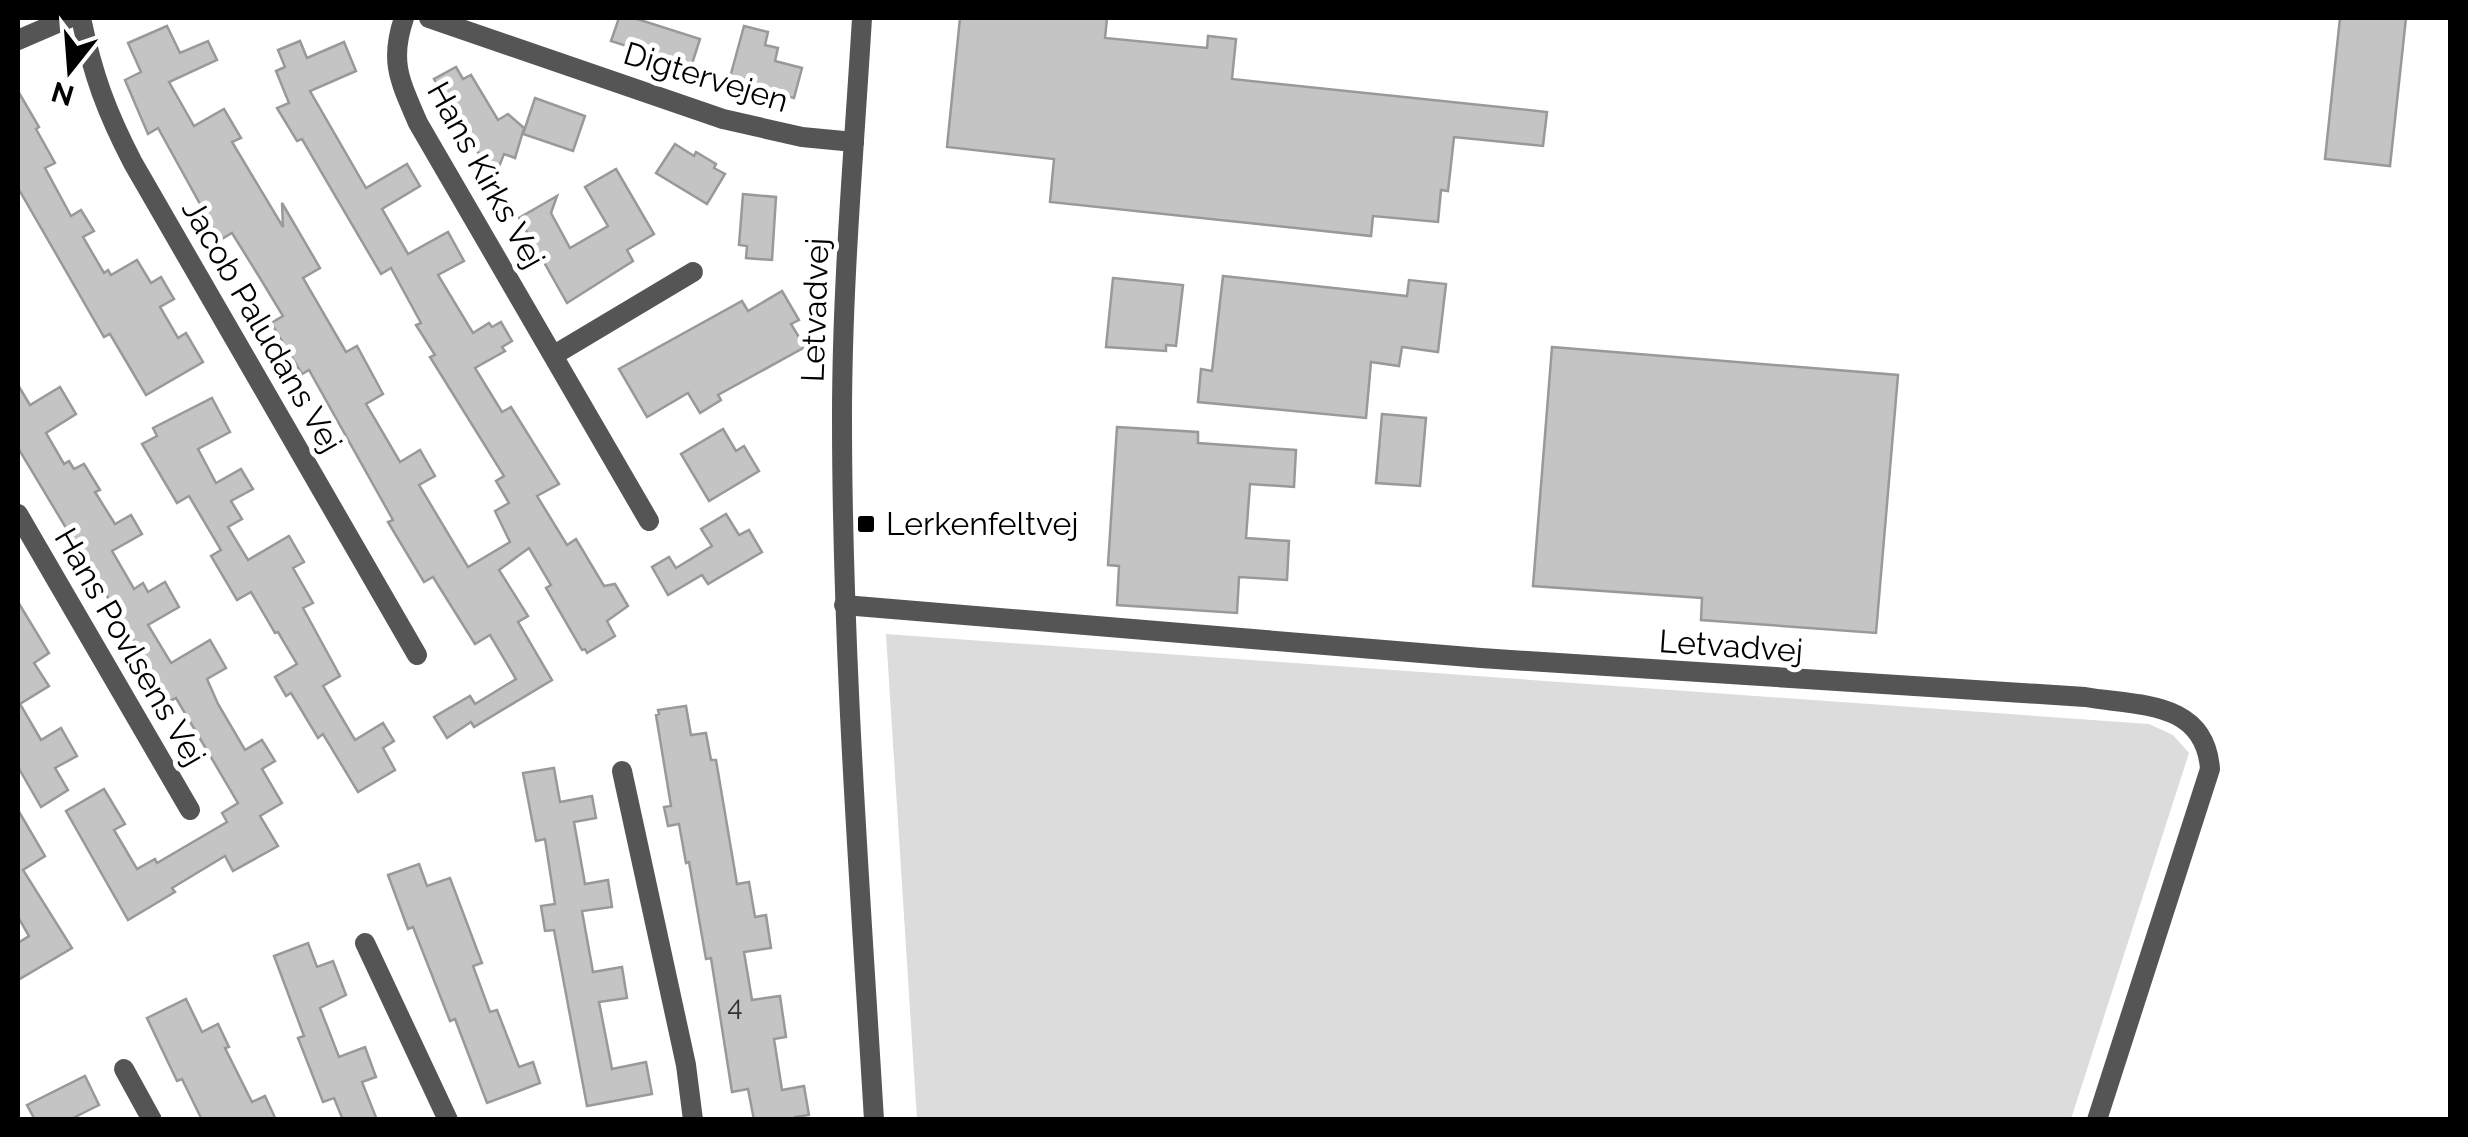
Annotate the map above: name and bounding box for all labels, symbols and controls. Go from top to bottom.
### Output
north arrow [20,20,120,120]
street label: Digtervejen [619,34,793,119]
text: N [48,75,78,112]
street label: Hans Kirks Vej [420,75,553,274]
street label: Jacob Paludans Vej [175,193,350,459]
street label: Letvadvej [793,237,836,383]
place label: Lerkenfeltvej [886,505,1078,542]
marker: Lerkenfeltvej [855,513,877,535]
street label: Hans Povlsens Vej [47,521,213,772]
street label: Letvadvej [1658,622,1804,669]
house number: 4 [727,989,743,1022]

